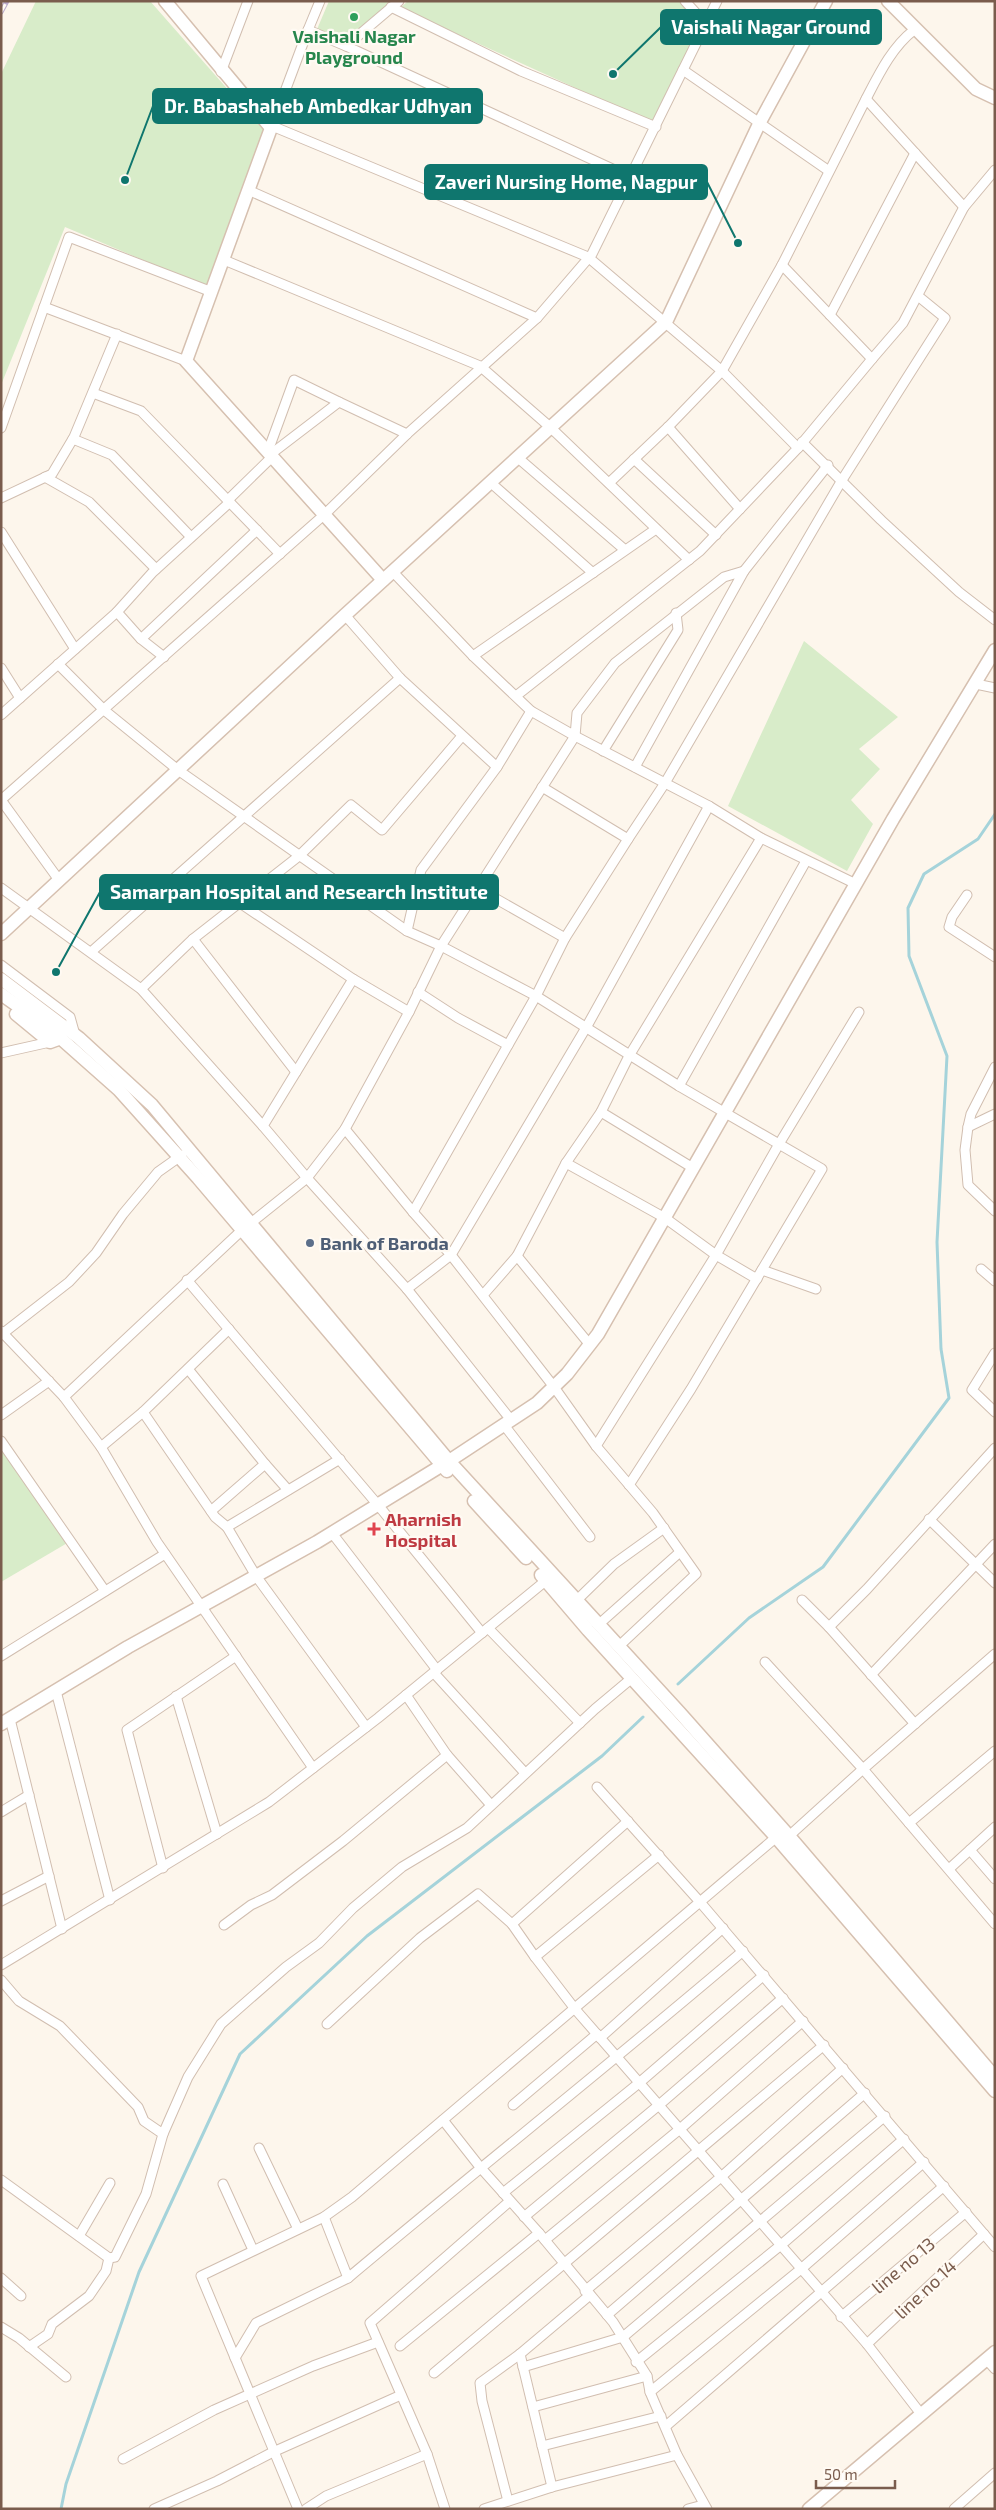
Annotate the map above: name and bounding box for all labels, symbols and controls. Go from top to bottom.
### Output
callout: Vaishali Nagar Ground [661,10,881,44]
marker: Vaishali Nagar Playground [348,11,360,23]
text: Vaishali Nagar Ground [671,15,871,38]
place label: Vaishali Nagar Playground [292,25,416,68]
callout: Dr. Babashaheb Ambedkar Udhyan [153,89,482,123]
text: Dr. Babashaheb Ambedkar Udhyan [164,94,472,118]
callout: Zaveri Nursing Home, Nagpur [425,165,707,199]
text: Zaveri Nursing Home, Nagpur [435,170,697,193]
callout: Samarpan Hospital and Research Institute [100,875,498,909]
text: Samarpan Hospital and Research Institute [110,880,488,903]
place label: Bank of Baroda [320,1232,449,1254]
marker: Bank of Baroda [304,1237,316,1249]
place label: Aharnish Hospital [385,1508,462,1551]
marker: Aharnish Hospital [367,1522,381,1536]
street label: line no 13 [867,2232,939,2298]
street label: line no 14 [889,2255,961,2323]
scale bar [816,2458,895,2490]
text: 50 m [824,2465,858,2483]

